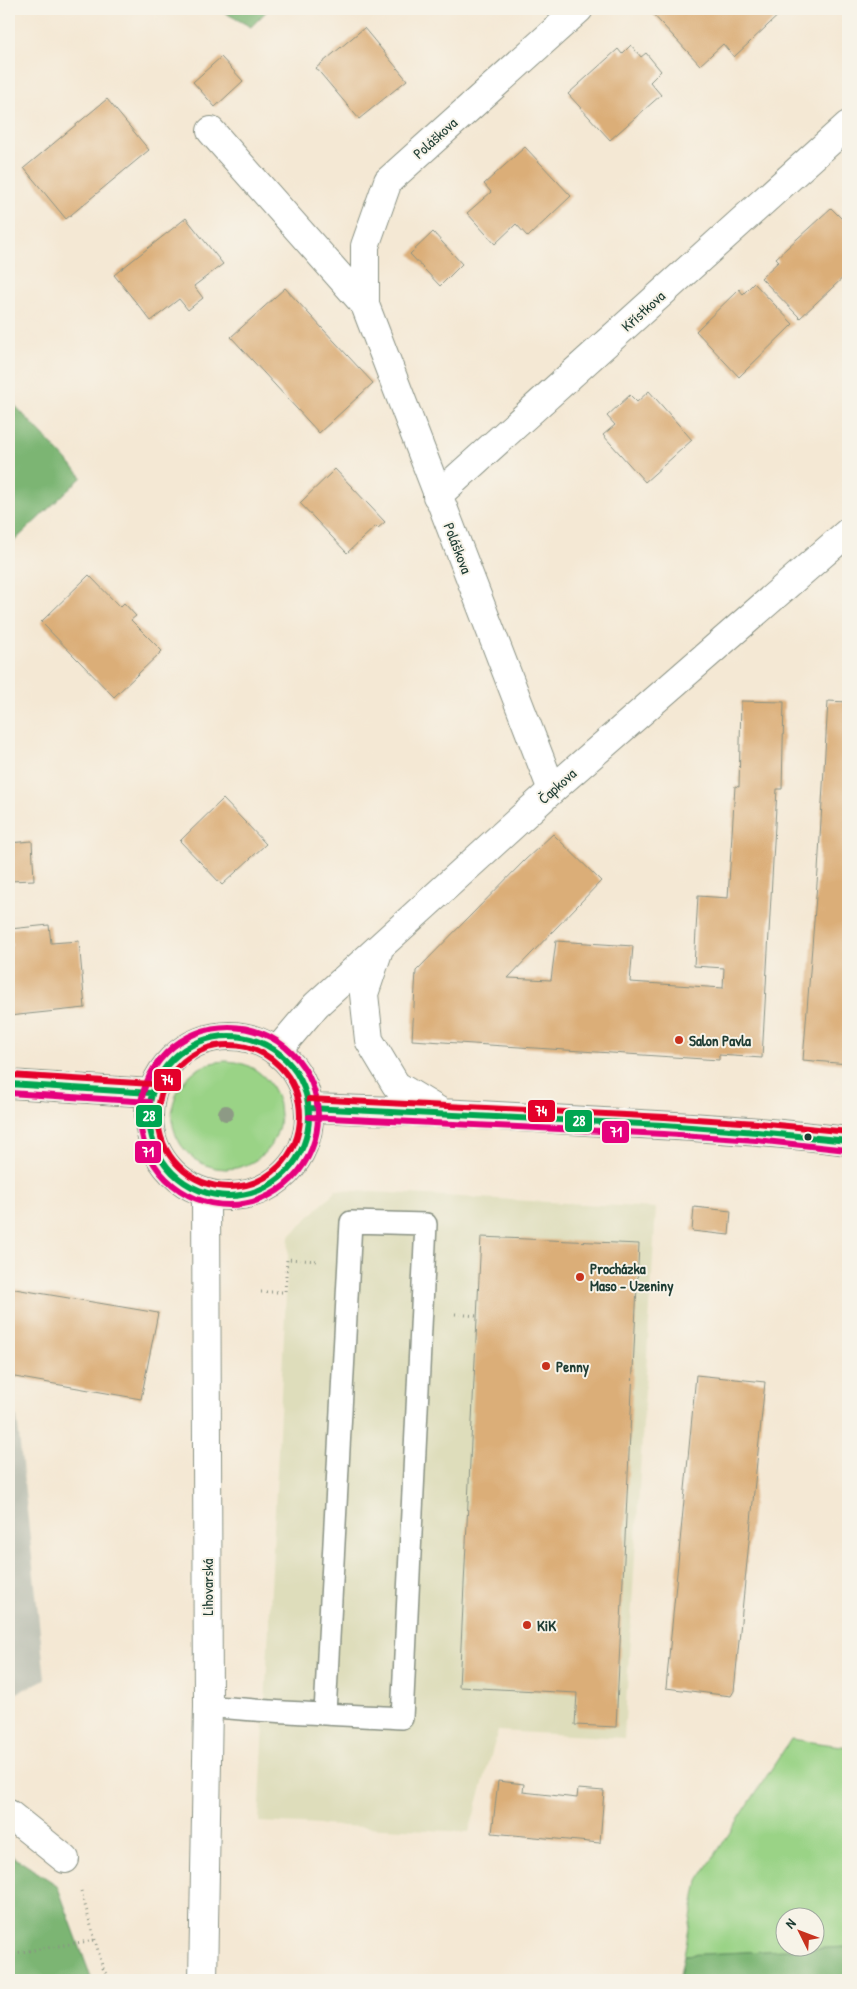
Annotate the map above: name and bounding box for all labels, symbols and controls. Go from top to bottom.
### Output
street label: Poláškova [408,112,462,164]
street label: Křístkova [617,286,669,336]
street label: Poláškova [439,519,477,577]
street label: Čapkova [533,763,581,809]
place label: Salon Pavla [689,1030,751,1051]
marker: Salon Pavla [673,1034,685,1046]
line badge: 74 [153,1068,182,1092]
text: 74 [160,1070,174,1089]
line badge: 74 [527,1099,556,1123]
text: 74 [534,1101,548,1120]
line badge: 28 [135,1104,163,1128]
text: 28 [143,1106,155,1125]
line badge: 28 [564,1109,593,1133]
text: 28 [573,1111,585,1130]
line badge: 71 [601,1120,630,1144]
text: 71 [609,1122,622,1141]
unlabelled marker [803,1132,813,1142]
line badge: 71 [134,1140,162,1164]
text: 71 [141,1142,154,1161]
place label: Procházka Maso - Uzeniny [590,1258,674,1297]
marker: Procházka Maso - Uzeniny [574,1271,586,1283]
place label: Penny [556,1356,590,1378]
marker: Penny [540,1360,552,1372]
street label: Lihovarská [197,1558,218,1615]
place label: KiK [537,1615,556,1636]
marker: KiK [521,1619,533,1631]
north arrow [774,1906,824,1956]
text: N [780,1913,800,1932]

